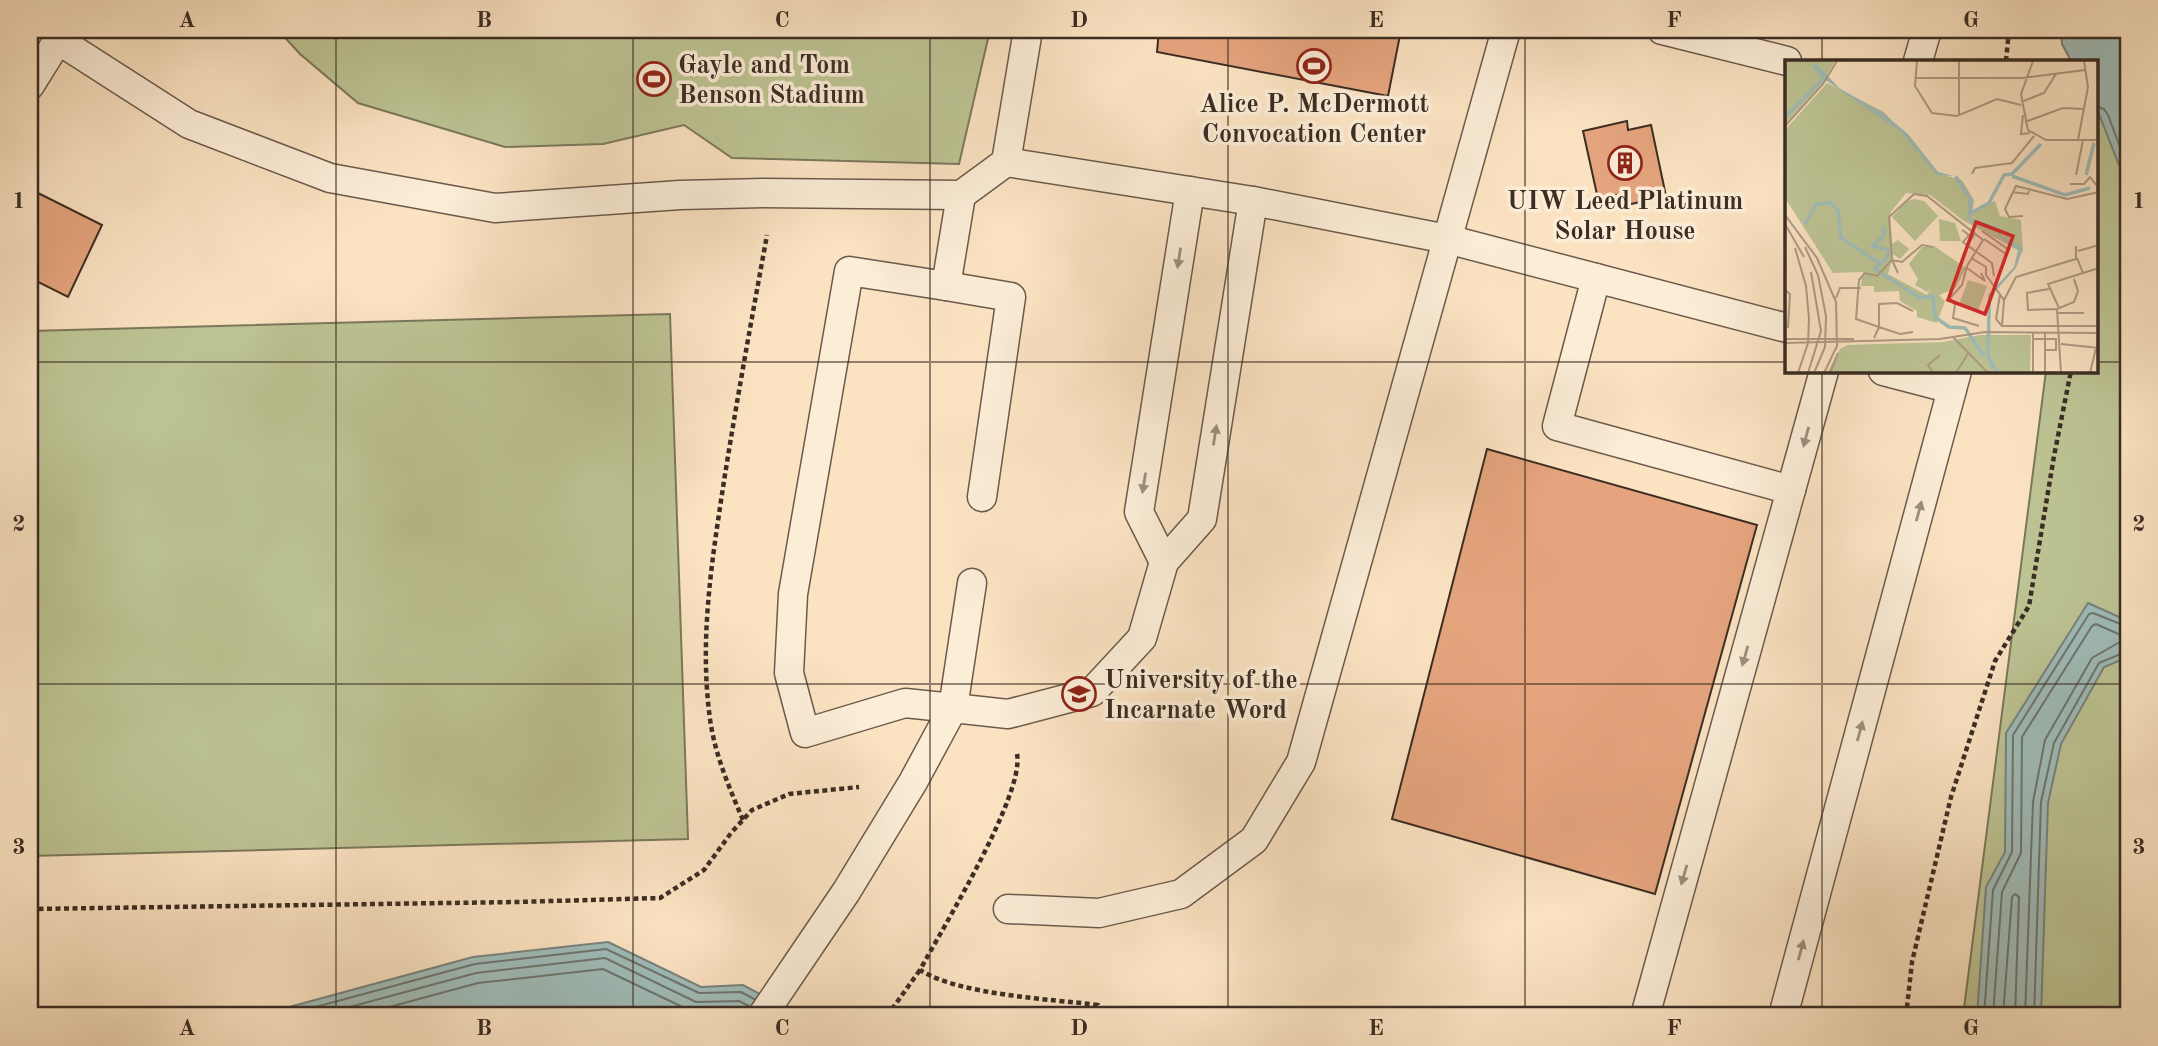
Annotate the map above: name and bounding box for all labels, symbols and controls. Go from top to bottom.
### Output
text: A [178,9,196,32]
text: B [476,9,492,32]
text: C [774,9,790,32]
text: D [1070,9,1088,32]
text: E [1368,9,1384,32]
text: F [1666,9,1682,32]
text: G [1963,9,1979,32]
sports icon: Alice P. McDermott Convocation Center [1295,47,1333,85]
place label: Gayle and Tom Benson Stadium [678,53,865,109]
sports icon: Gayle and Tom Benson Stadium [635,60,673,98]
inset map [1785,60,2098,373]
place label: Alice P. McDermott Convocation Center [1199,92,1429,148]
building icon: UIW Leed Platinum Solar House [1606,144,1644,182]
place label: UIW Leed Platinum Solar House [1507,189,1743,245]
text: 1 [12,190,26,213]
text: 1 [2132,190,2146,213]
one-way arrow [1173,247,1184,269]
one-way arrow [1210,424,1221,446]
one-way arrow [1800,426,1811,448]
one-way arrow [1138,472,1149,494]
one-way arrow [1914,500,1925,522]
text: 2 [12,513,26,536]
text: 2 [2132,513,2146,536]
one-way arrow [1739,645,1750,667]
place label: University of the Incarnate Word [1104,668,1298,724]
school or university icon: University of the Incarnate Word [1060,675,1098,713]
one-way arrow [1855,719,1866,741]
text: 3 [12,836,26,859]
text: 3 [2132,836,2146,859]
one-way arrow [1678,864,1689,886]
one-way arrow [1796,939,1807,961]
text: A [178,1017,196,1040]
text: B [476,1017,492,1040]
text: C [774,1017,790,1040]
text: D [1070,1017,1088,1040]
text: E [1368,1017,1384,1040]
text: F [1666,1017,1682,1040]
text: G [1963,1017,1979,1040]

